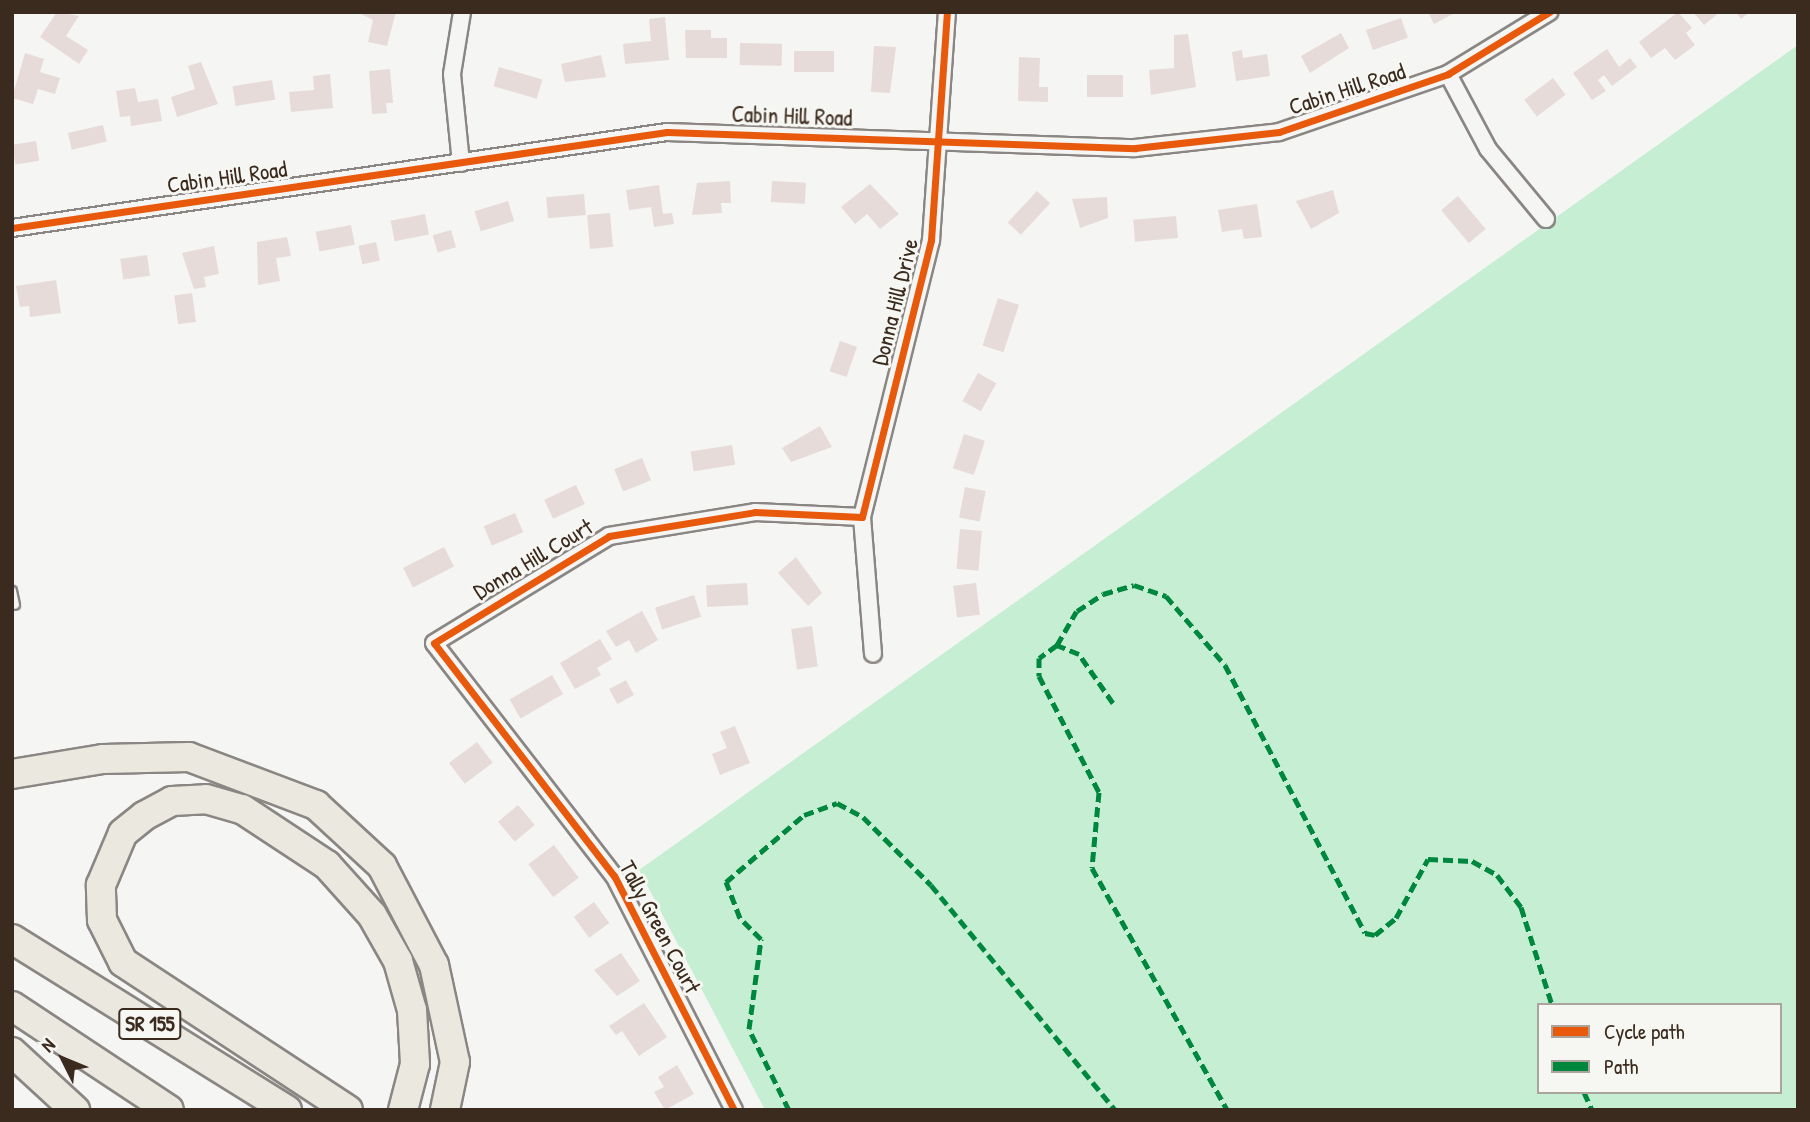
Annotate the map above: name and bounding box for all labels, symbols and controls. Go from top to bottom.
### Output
street label: Cabin Hill Road [1285,57,1409,121]
street label: Cabin Hill Road [731,100,853,132]
street label: Cabin Hill Road [165,155,289,199]
street label: Donna Hill Drive [866,236,924,368]
street label: Donna Hill Court [468,513,598,605]
street label: Tally Green Court [613,856,707,998]
legend [1537,1003,1782,1094]
road number: SR 155 [117,1006,183,1042]
text: Cycle path [1604,1017,1685,1046]
north arrow [28,1024,98,1094]
text: N [35,1032,61,1057]
text: Path [1604,1052,1638,1081]

